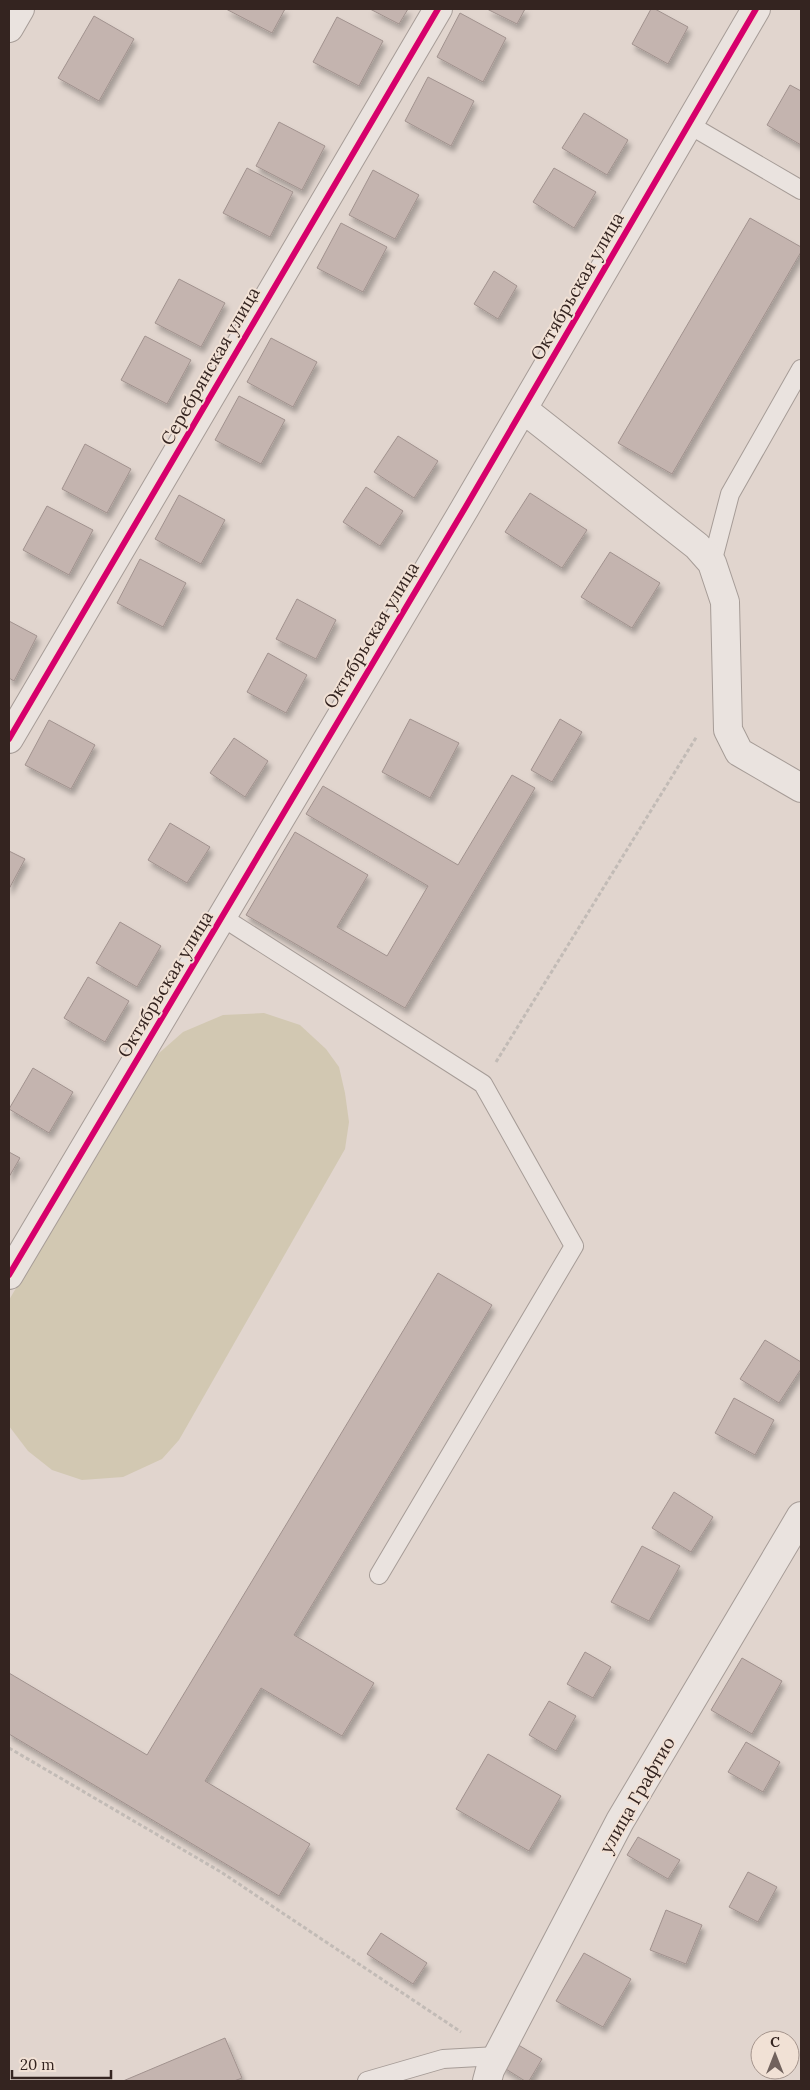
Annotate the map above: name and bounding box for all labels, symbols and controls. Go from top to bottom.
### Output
street label: Октябрьская улица [525,208,629,364]
street label: Серебрянская улица [155,283,265,449]
street label: Октябрьская улица [318,557,424,713]
street label: Октябрьская улица [112,906,218,1062]
street label: улица Графтио [594,1732,680,1858]
north arrow [750,2030,800,2080]
text: С [770,2033,780,2051]
scale bar [12,2048,111,2080]
text: 20 m [20,2055,55,2074]

